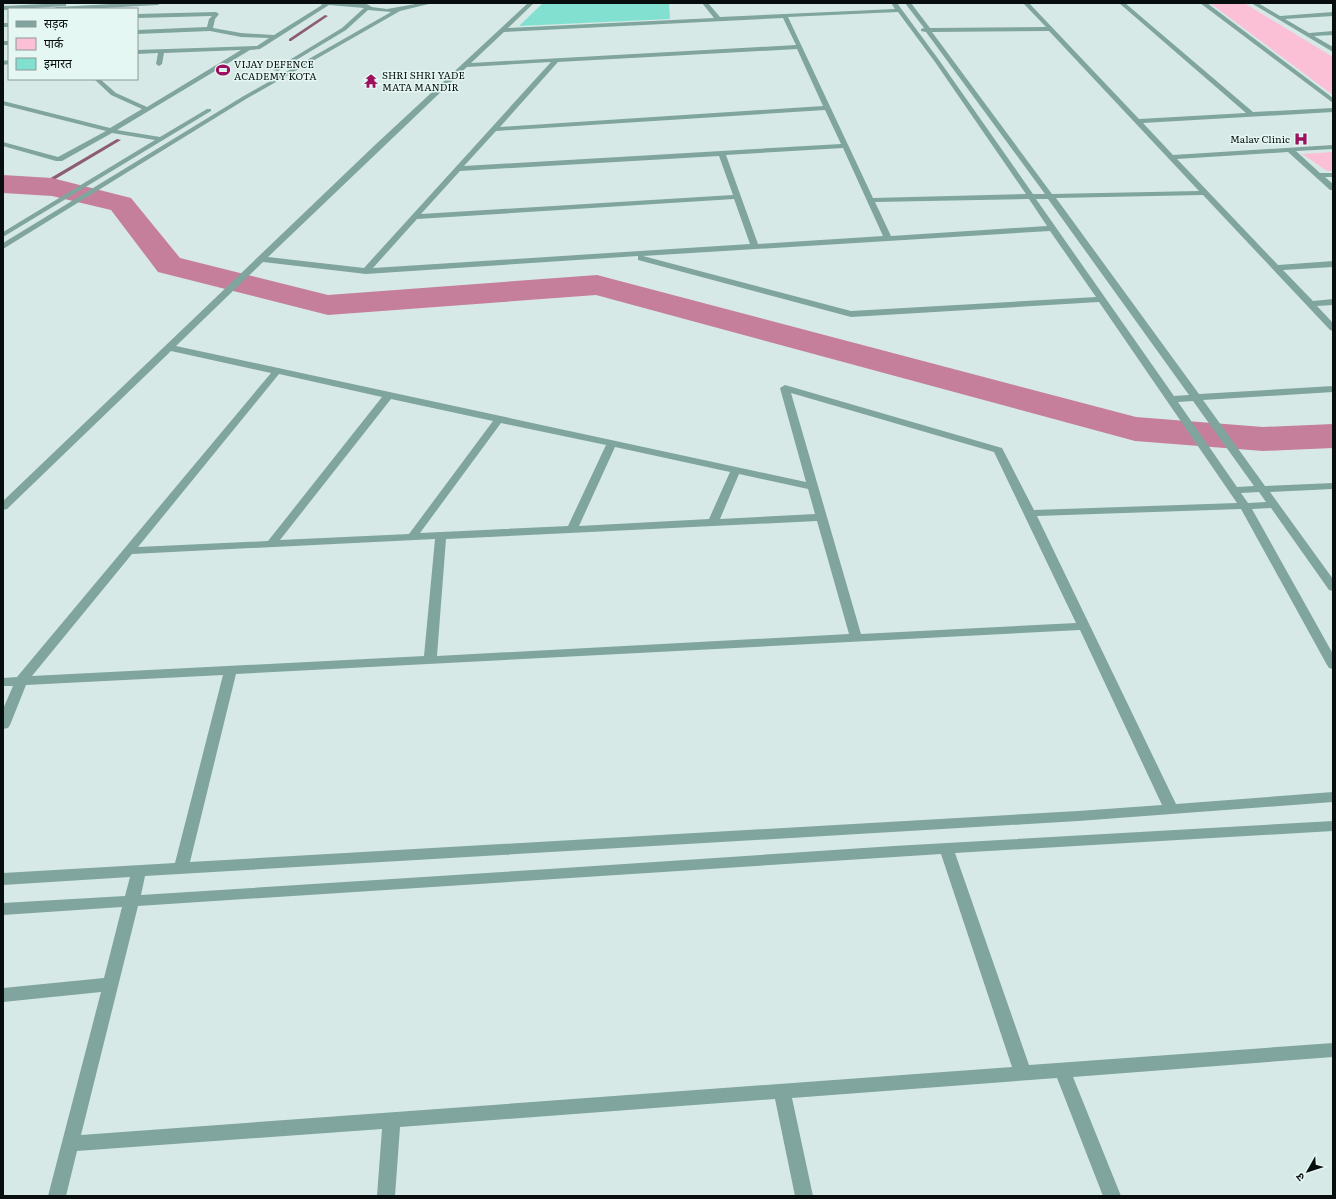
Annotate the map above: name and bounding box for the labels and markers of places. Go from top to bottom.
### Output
place label: VIJAY DEFENCE ACADEMY KOTA [234,56,317,83]
sports icon: VIJAY DEFENCE ACADEMY KOTA [215,62,231,78]
place label: SHRI SHRI YADE MATA MANDIR [382,67,465,94]
temple icon: SHRI SHRI YADE MATA MANDIR [363,73,379,89]
place label: Malav Clinic [1230,131,1290,146]
hospital icon: Malav Clinic [1293,131,1309,147]

